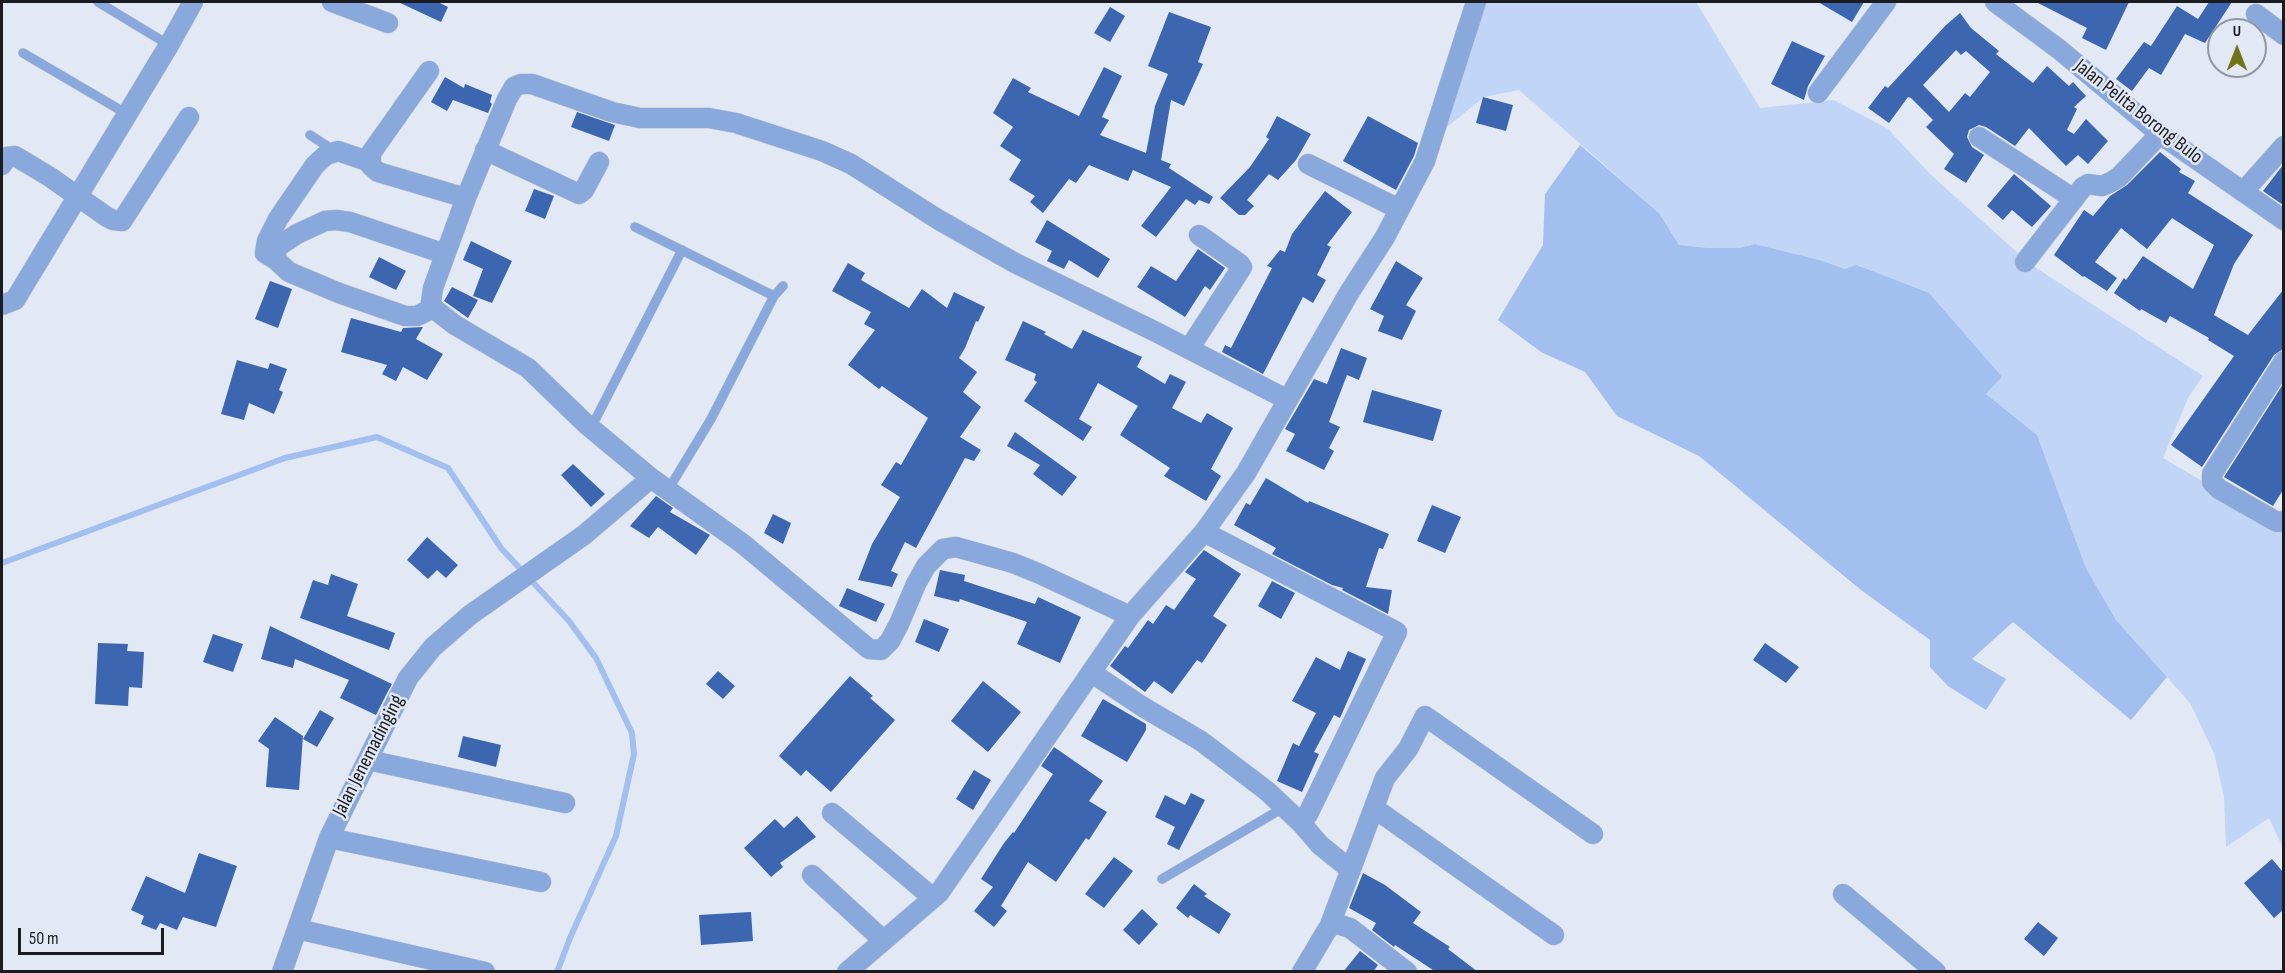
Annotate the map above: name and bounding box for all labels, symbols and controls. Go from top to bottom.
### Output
north arrow [2207,18,2267,78]
text: U [2233,22,2241,41]
street label: Jalan Pelita Borong Bulo [2069,54,2207,170]
street label: Jalan Jenemadinging [328,691,410,821]
scale bar [21,916,166,954]
text: 50 m [29,928,59,949]

